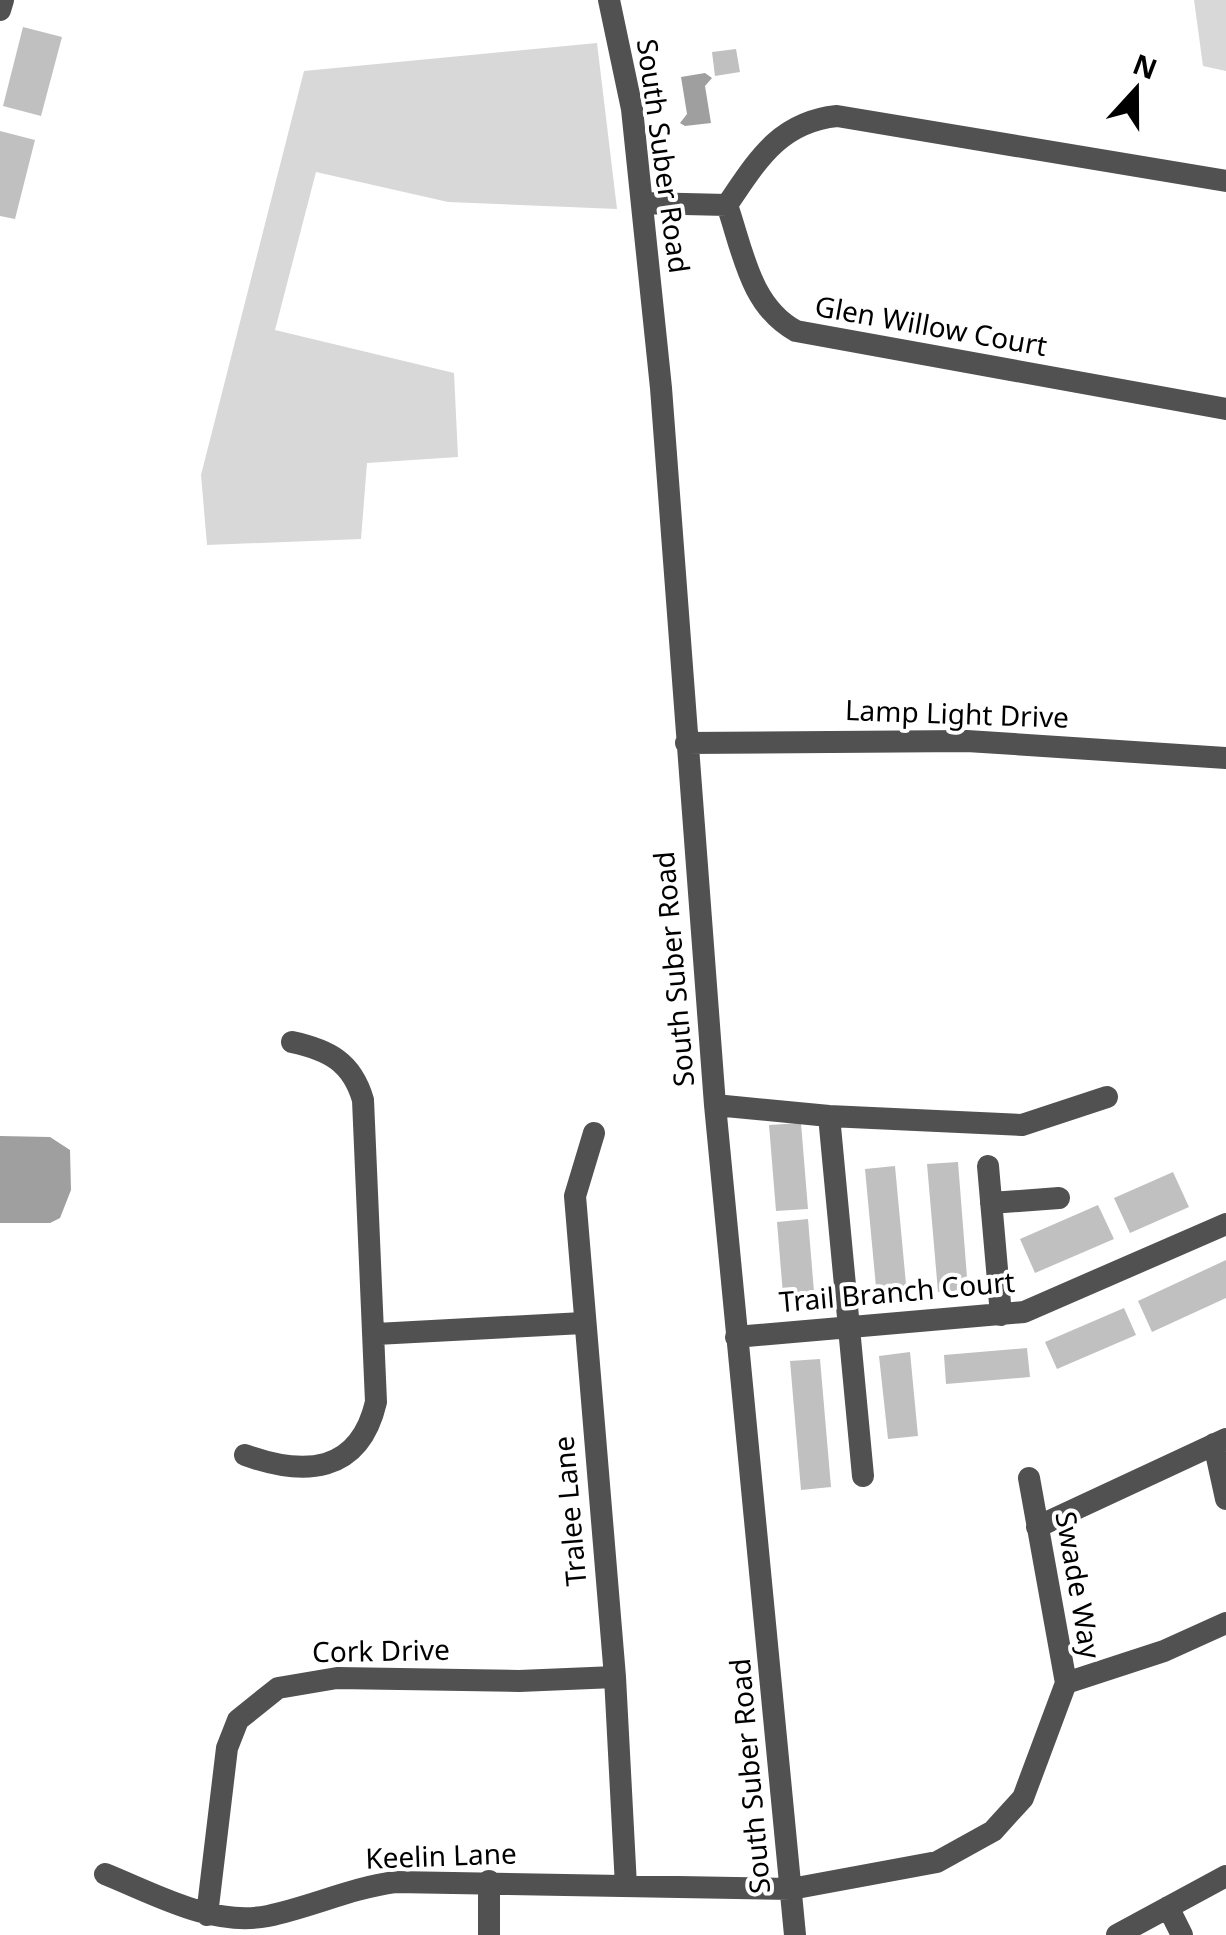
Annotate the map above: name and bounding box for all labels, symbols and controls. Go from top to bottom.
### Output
street label: South Suber Road [629,36,699,275]
north arrow [1086,40,1186,140]
text: N [1128,44,1163,88]
street label: Glen Willow Court [812,286,1050,364]
street label: Lamp Light Drive [844,690,1070,736]
street label: South Suber Road [644,850,702,1088]
street label: Trail Branch Court [777,1262,1016,1320]
street label: Tralee Lane [544,1434,594,1588]
street label: Swade Way [1047,1508,1111,1662]
street label: Cork Drive [312,1630,450,1670]
street label: South Suber Road [720,1657,778,1895]
street label: Keelin Lane [365,1833,517,1877]

